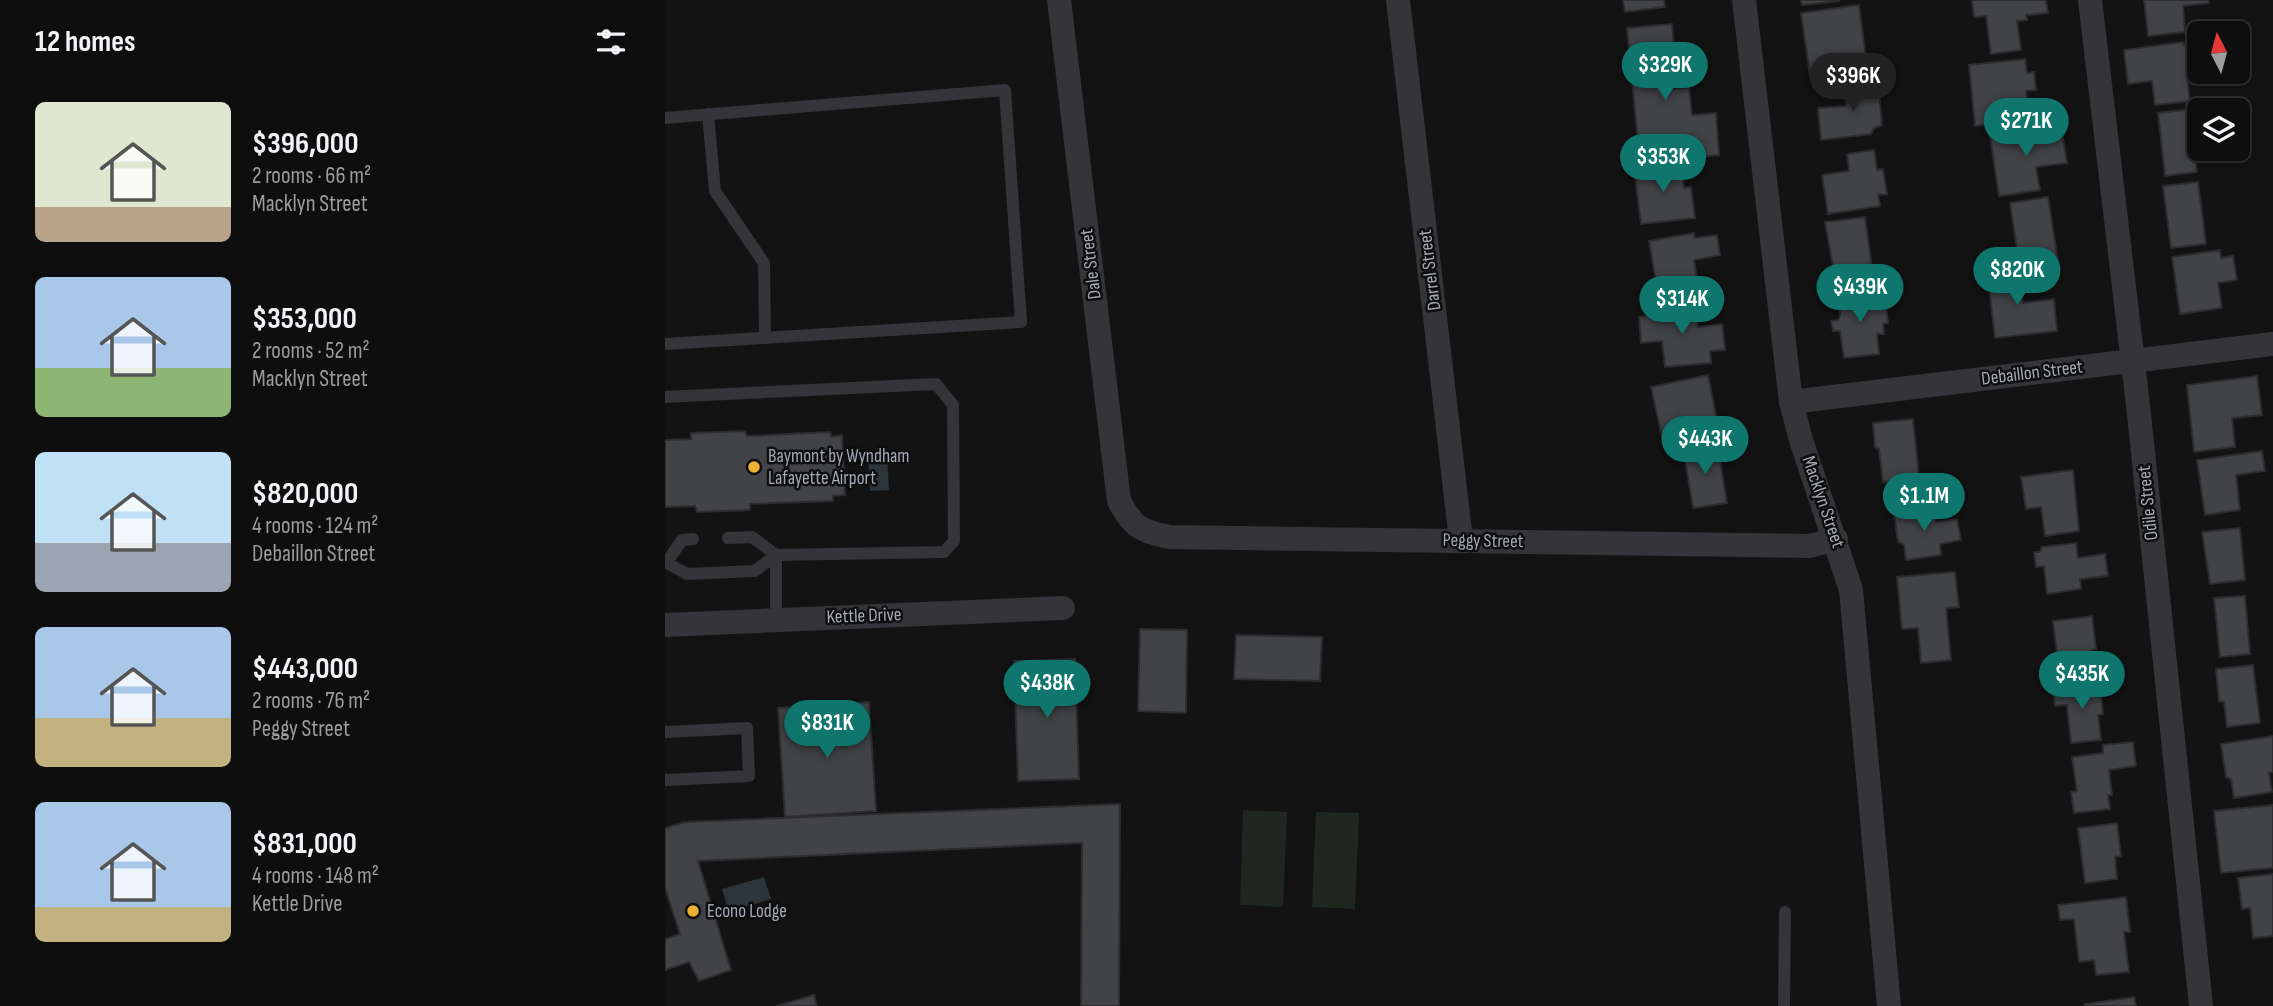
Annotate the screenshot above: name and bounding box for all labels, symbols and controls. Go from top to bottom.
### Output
north arrow [2187,21,2251,84]
map controls [2187,21,2250,161]
icon: filters [592,23,630,61]
text: 12 homes [35,24,136,60]
pin: $329K [1616,42,1714,102]
text: $329K [1638,51,1692,79]
pin: $396K [1804,54,1902,113]
text: $396K [1825,62,1881,90]
button: layers [2187,98,2250,161]
pin: $271K [1977,99,2075,158]
text: $271K [2000,107,2052,135]
text: $396,000 [252,126,358,162]
icon: home [91,130,175,214]
pin: $353K [1614,134,1712,194]
text: $353K [1636,143,1690,171]
text: 2 rooms · 66 m² [252,162,371,190]
text: Macklyn Street [252,190,368,218]
street label: Dale Street [1075,227,1107,301]
street label: Darrel Street [1414,228,1446,312]
pin: $820K [1968,247,2066,307]
text: $820K [1989,256,2045,284]
pin: $439K [1811,264,1909,324]
text: $439K [1832,273,1888,301]
pin: $314K [1633,276,1731,336]
text: $314K [1655,285,1709,313]
text: $353,000 [252,301,357,337]
icon: home [91,305,175,389]
text: 2 rooms · 52 m² [252,337,370,365]
street label: Debaillon Street [1980,355,2084,391]
text: Macklyn Street [252,365,368,393]
pin: $443K [1656,416,1754,476]
text: $443K [1678,425,1732,453]
place label: Baymont by Wyndham Lafayette Airport [768,445,910,490]
street label: Macklyn Street [1797,453,1849,551]
marker: Baymont by Wyndham Lafayette Airport [746,459,762,475]
street label: Odile Street [2133,464,2163,542]
pin: $1.1M [1875,474,1973,533]
text: $820,000 [252,476,358,512]
icon: home [91,480,175,564]
text: $1.1M [1899,482,1949,510]
text: 4 rooms · 124 m² [252,512,378,540]
street label: Peggy Street [1442,529,1524,553]
text: Debaillon Street [252,540,375,568]
street label: Kettle Drive [826,603,902,629]
text: $443,000 [252,651,358,687]
pin: $435K [2033,652,2131,711]
icon: home [91,655,175,739]
pin: $438K [998,660,1096,720]
text: $435K [2055,660,2109,688]
text: $438K [1019,669,1075,697]
text: 2 rooms · 76 m² [252,687,370,715]
pin: $831K [778,700,876,760]
text: $831K [800,709,854,737]
text: Peggy Street [252,715,350,743]
text: $831,000 [252,826,357,862]
icon: home [91,830,175,914]
text: 4 rooms · 148 m² [252,862,379,890]
text: Kettle Drive [252,890,343,918]
place label: Econo Lodge [707,900,787,923]
marker: Econo Lodge [685,903,701,919]

